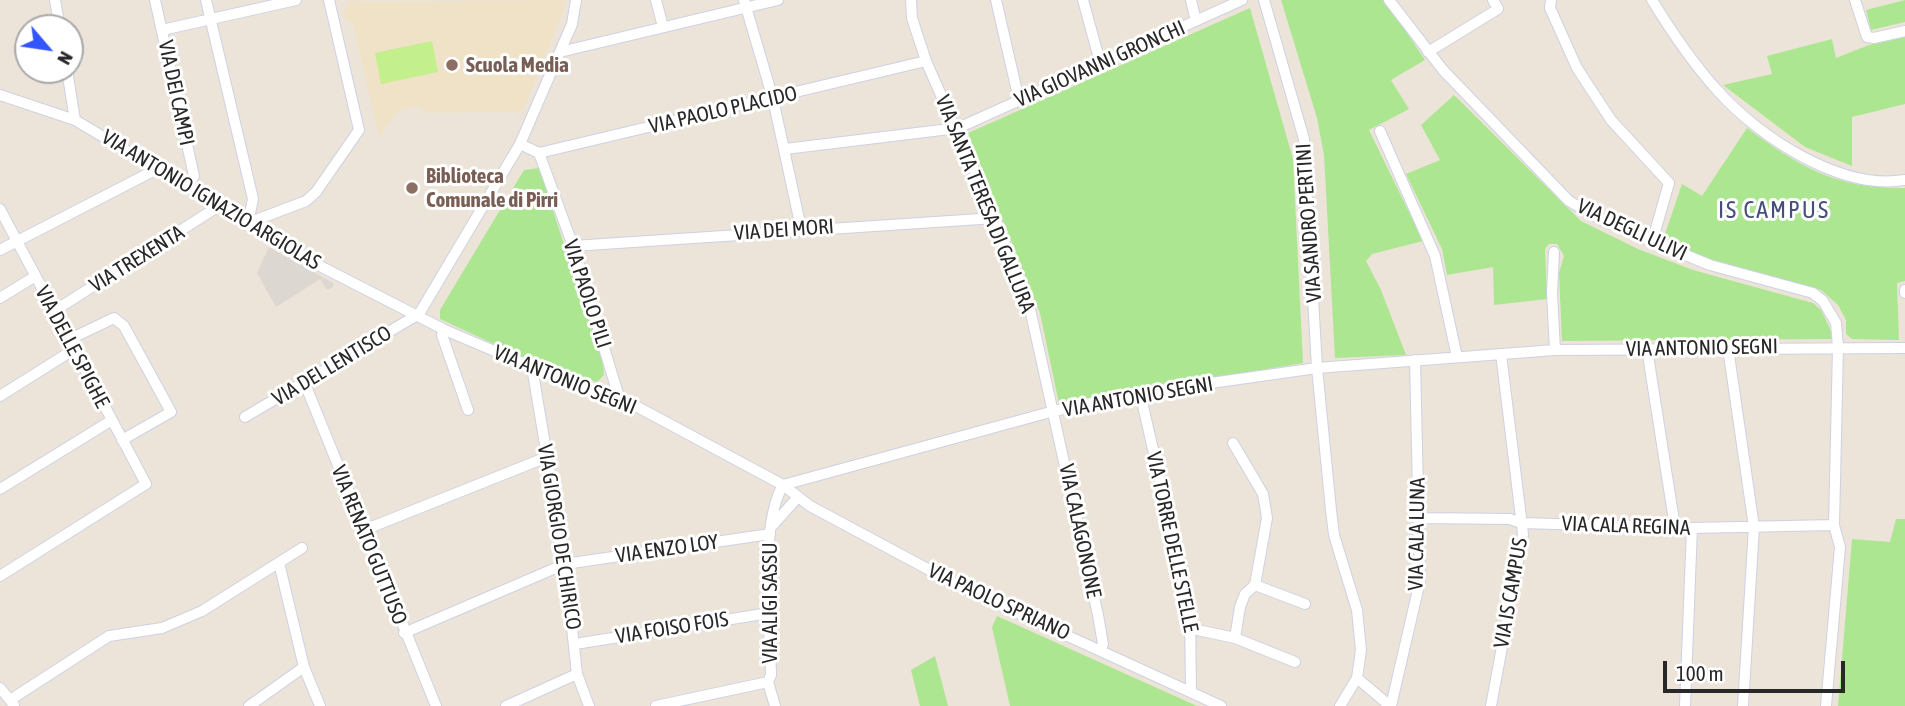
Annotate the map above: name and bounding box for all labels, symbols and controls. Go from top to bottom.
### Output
north arrow [14,14,84,84]
street label: VIA GIOVANNI GRONCHI [1011,15,1189,113]
street label: VIA DEI CAMPI [153,38,199,148]
text: N [53,48,78,68]
place label: Scuola Media [466,52,569,78]
marker: Scuola Media [444,57,460,73]
street label: VIA PAOLO PLACIDO [647,81,799,139]
street label: VIA SANTA TERESA DI GALLURA [930,92,1040,316]
street label: VIA ANTONIO IGNAZIO ARGIOLAS [97,125,325,275]
street label: VIA SANDRO PERTINI [1291,143,1327,303]
place label: Biblioteca Comunale di Pirri [426,163,558,213]
marker: Biblioteca Comunale di Pirri [404,180,420,196]
street label: VIA DEGLI ULIVI [1573,194,1691,266]
district label: IS CAMPUS [1719,196,1829,224]
street label: VIA DEI MORI [733,214,835,246]
street label: VIA TREXENTA [85,220,189,298]
street label: VIA PAOLO PILI [558,236,616,352]
street label: VIA DELLE SPIGHE [29,282,115,412]
street label: VIA DEL LENTISCO [268,321,396,411]
street label: VIA ANTONIO SEGNI [1626,334,1778,362]
street label: VIA ANTONIO SEGNI [490,340,640,420]
street label: VIA ANTONIO SEGNI [1061,371,1215,423]
street label: VIA GIORGIO DE CHIRICO [532,443,586,631]
street label: VIA TORRE DELLE STELLE [1141,450,1203,634]
street label: VIA RENATO GUTTUSO [326,462,412,628]
street label: VIA CALAGONONE [1054,462,1106,600]
street label: VIA CALA LUNA [1403,477,1431,591]
street label: VIA CALA REGINA [1561,511,1691,541]
street label: VIA ENZO LOY [614,529,720,569]
street label: VIA IS CAMPUS [1489,536,1533,650]
street label: VIA ALIGI SASSU [757,542,783,664]
street label: VIA PAOLO SPRIANO [924,558,1074,646]
street label: VIA FOISO FOIS [614,607,730,649]
scale bar [1667,646,1849,690]
text: 100 m [1676,661,1724,685]

